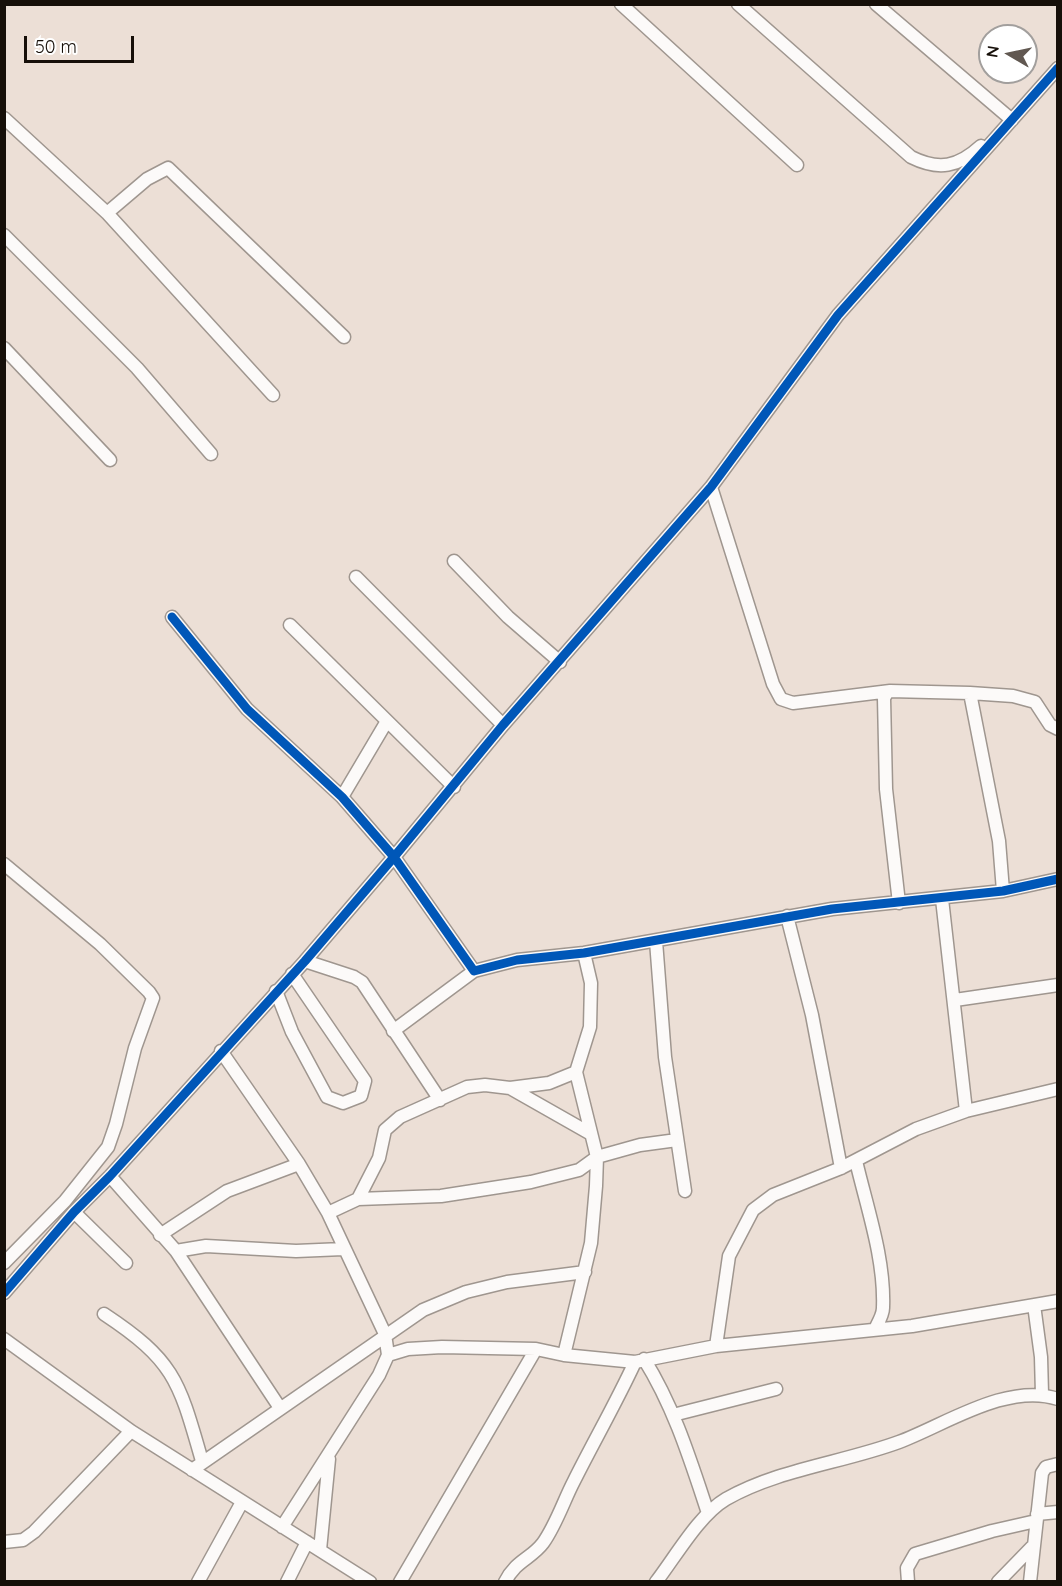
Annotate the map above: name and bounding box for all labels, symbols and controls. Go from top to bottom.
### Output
scale bar [27,24,136,62]
north arrow [978,24,1038,84]
text: 50 m [35,35,77,58]
text: N [981,44,1003,59]

